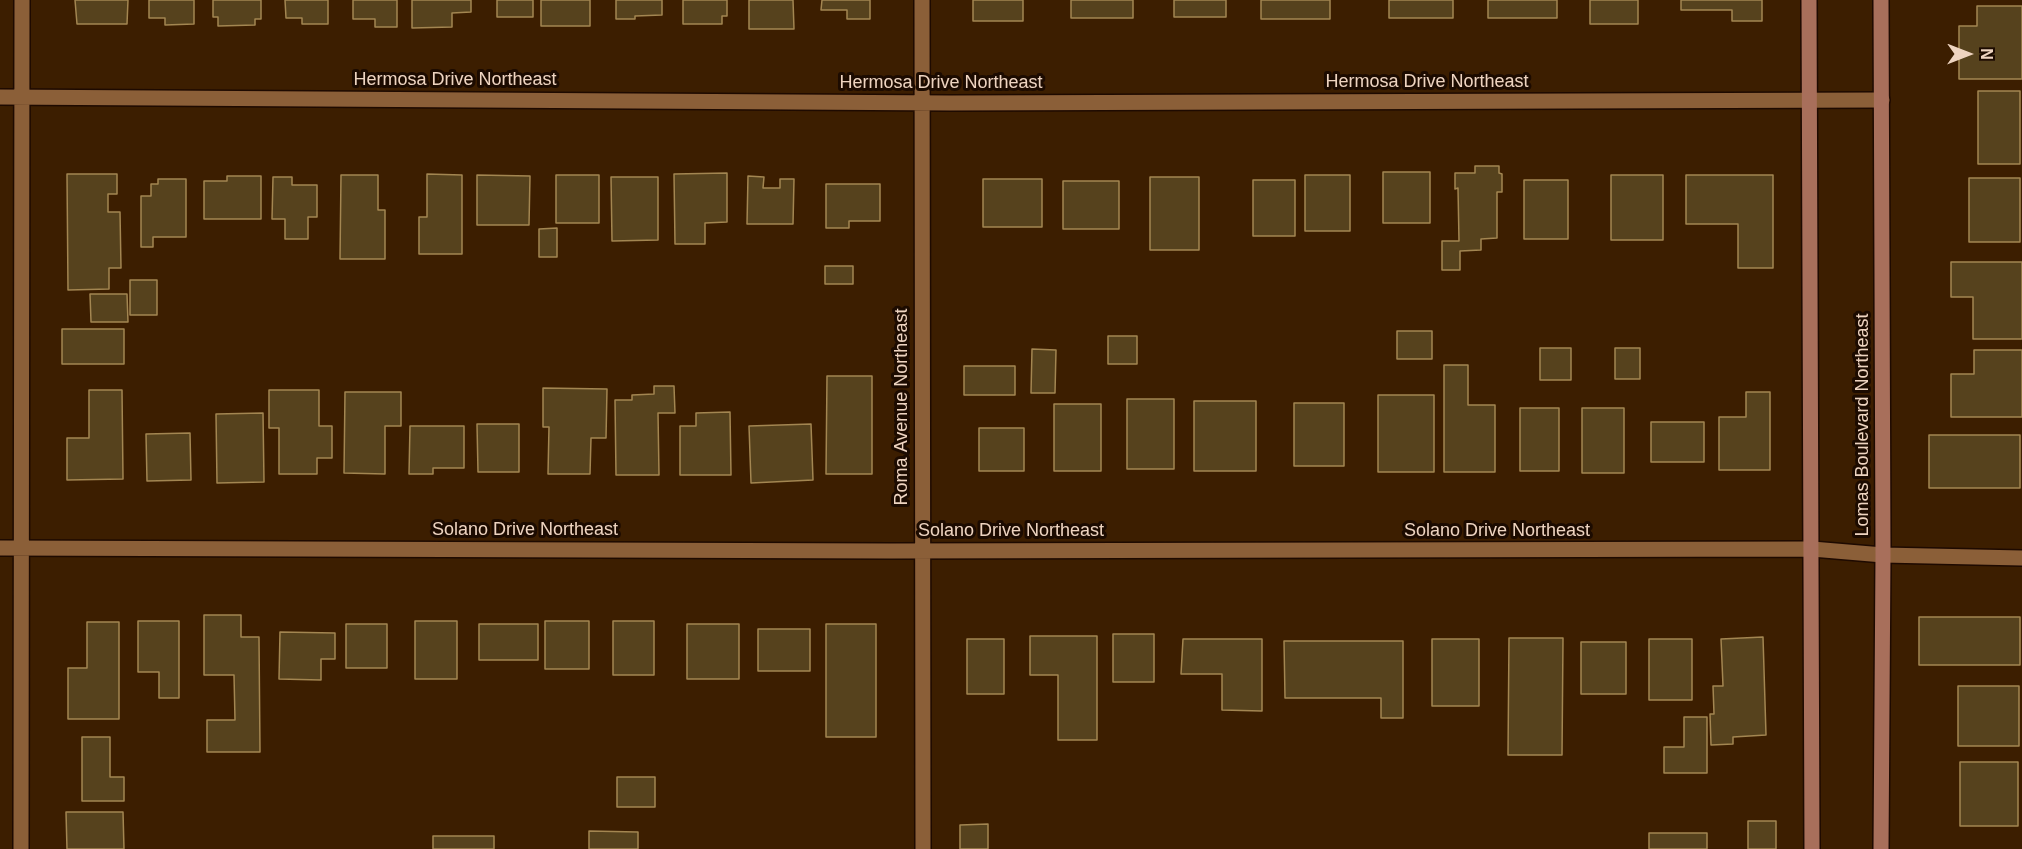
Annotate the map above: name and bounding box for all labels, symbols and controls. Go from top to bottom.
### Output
north arrow [1938,24,1998,84]
text: N [1978,48,1995,60]
street label: Hermosa Drive Northeast [353,69,557,91]
street label: Hermosa Drive Northeast [1325,71,1529,93]
street label: Hermosa Drive Northeast [839,72,1043,94]
street label: Roma Avenue Northeast [891,309,913,505]
street label: Lomas Boulevard Northeast [1852,313,1874,537]
street label: Solano Drive Northeast [432,519,618,541]
street label: Solano Drive Northeast [918,520,1104,542]
street label: Solano Drive Northeast [1404,520,1590,542]

